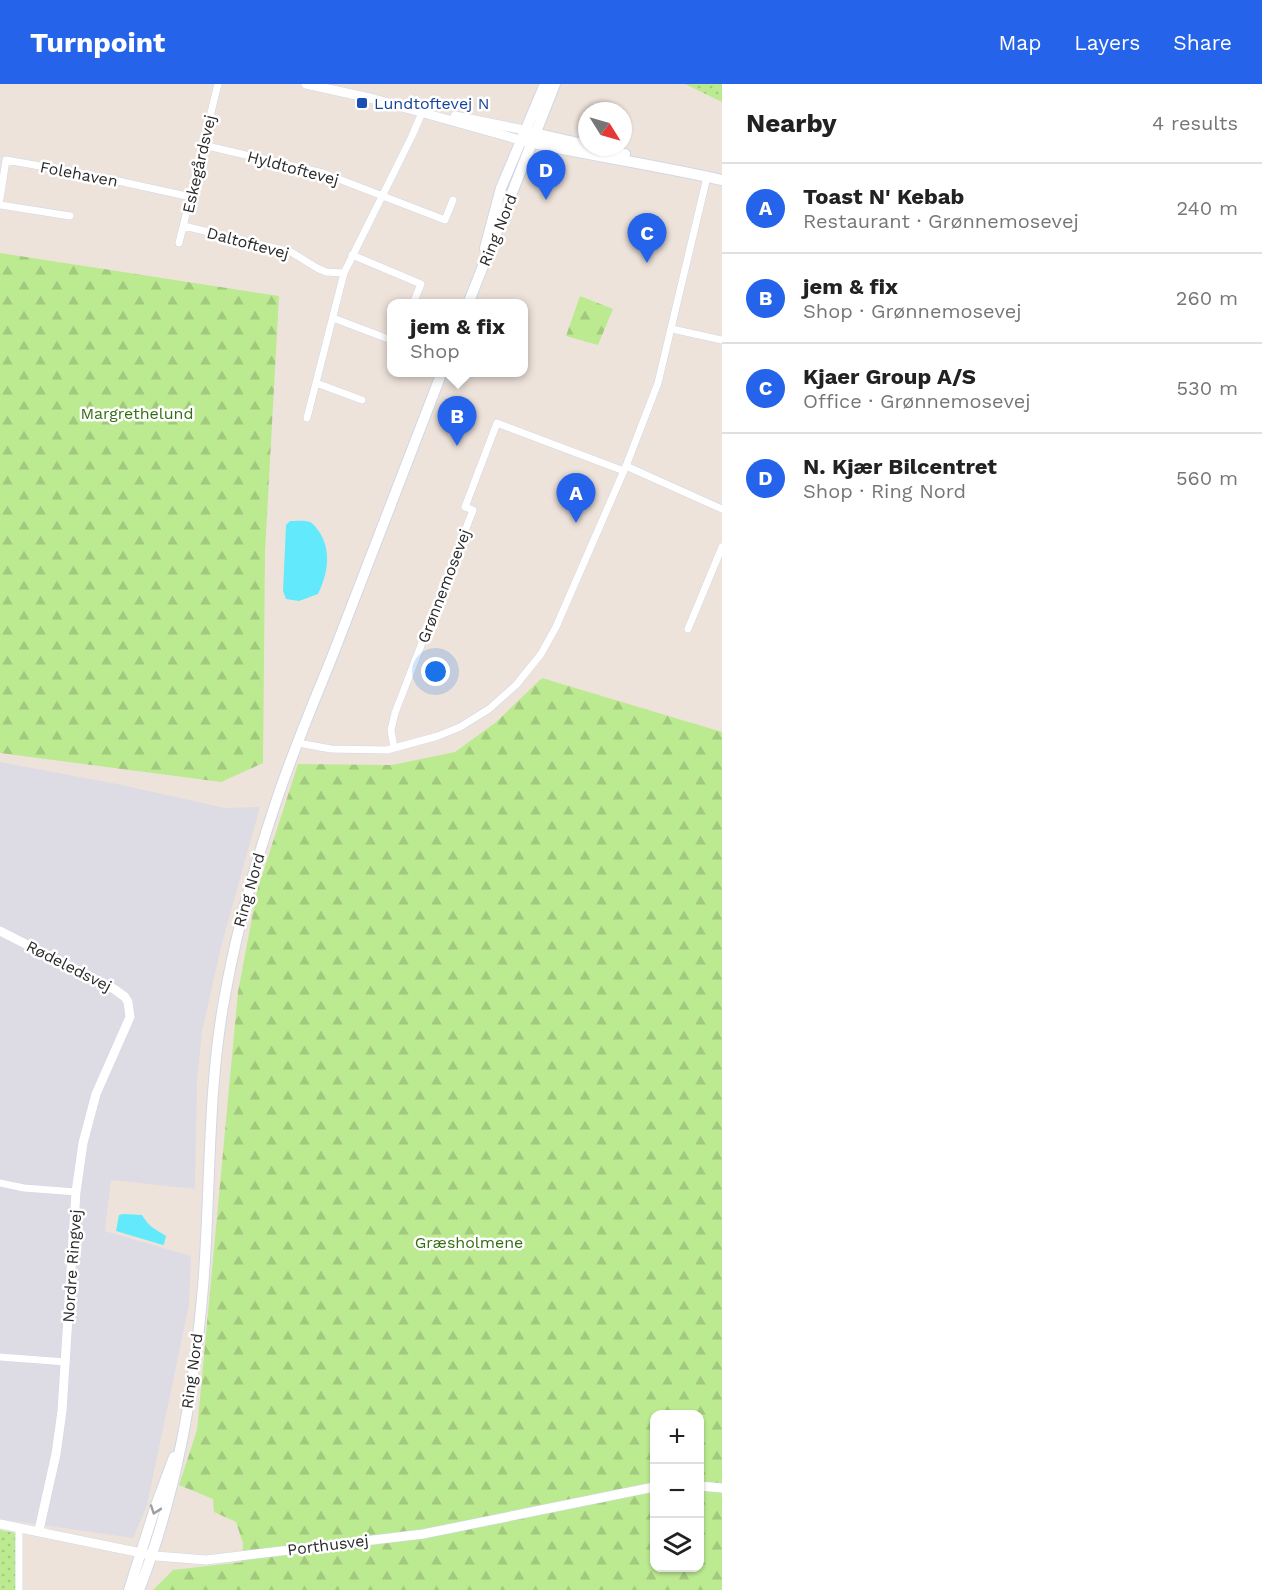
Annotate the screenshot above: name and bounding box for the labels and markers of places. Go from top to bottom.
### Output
place label: Lundtoftevej N [374,94,490,113]
marker: Lundtoftevej N [355,96,369,110]
pin: D [526,150,566,200]
pin: C [628,214,666,263]
pin: B [438,396,476,446]
pin: A [556,474,596,523]

